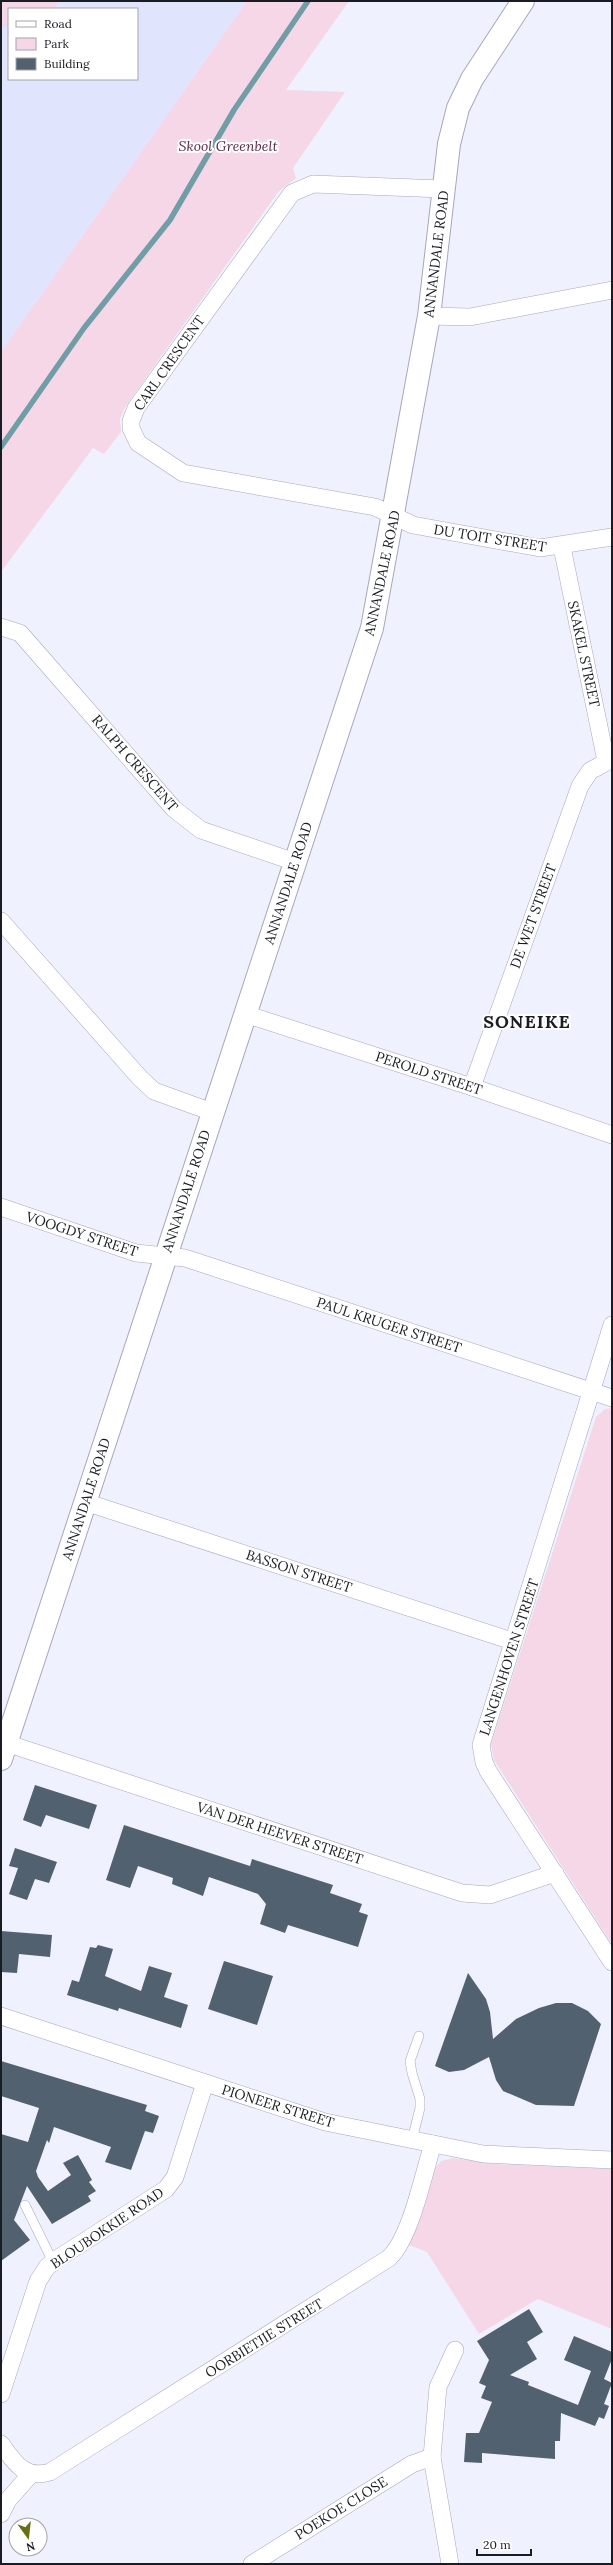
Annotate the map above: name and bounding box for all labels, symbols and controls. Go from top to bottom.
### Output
legend [8,8,138,80]
text: Road [44,16,72,31]
text: Park [44,36,70,51]
text: Building [44,56,90,71]
park label: Skool Greenbelt [178,137,278,155]
street label: ANNANDALE ROAD [419,189,453,320]
street label: CARL CRESCENT [129,312,209,414]
street label: ANNANDALE ROAD [360,509,404,638]
street label: DU TOIT STREET [432,520,548,556]
street label: SKAKEL STREET [564,599,604,709]
street label: RALPH CRESCENT [88,711,182,815]
street label: ANNANDALE ROAD [259,819,316,948]
street label: DE WET STREET [506,861,560,971]
district label: SONEIKE [483,1010,571,1033]
street label: PEROLD STREET [373,1047,485,1099]
street label: ANNANDALE ROAD [157,1127,214,1256]
street label: VOOGDY STREET [23,1207,140,1261]
street label: PAUL KRUGER STREET [314,1293,464,1357]
street label: ANNANDALE ROAD [57,1435,114,1564]
street label: BASSON STREET [244,1545,354,1597]
street label: LANGENHOVEN STREET [475,1576,543,1738]
street label: VAN DER HEEVER STREET [194,1797,365,1868]
street label: PIONEER STREET [220,2080,336,2132]
street label: BLOUBOKKIE ROAD [47,2183,167,2273]
street label: OORBIETJIE STREET [202,2294,326,2382]
street label: POEKOE CLOSE [291,2472,391,2544]
north arrow [8,2517,48,2557]
scale bar [477,2531,531,2557]
text: 20 m [483,2537,511,2552]
text: N [24,2539,37,2555]

